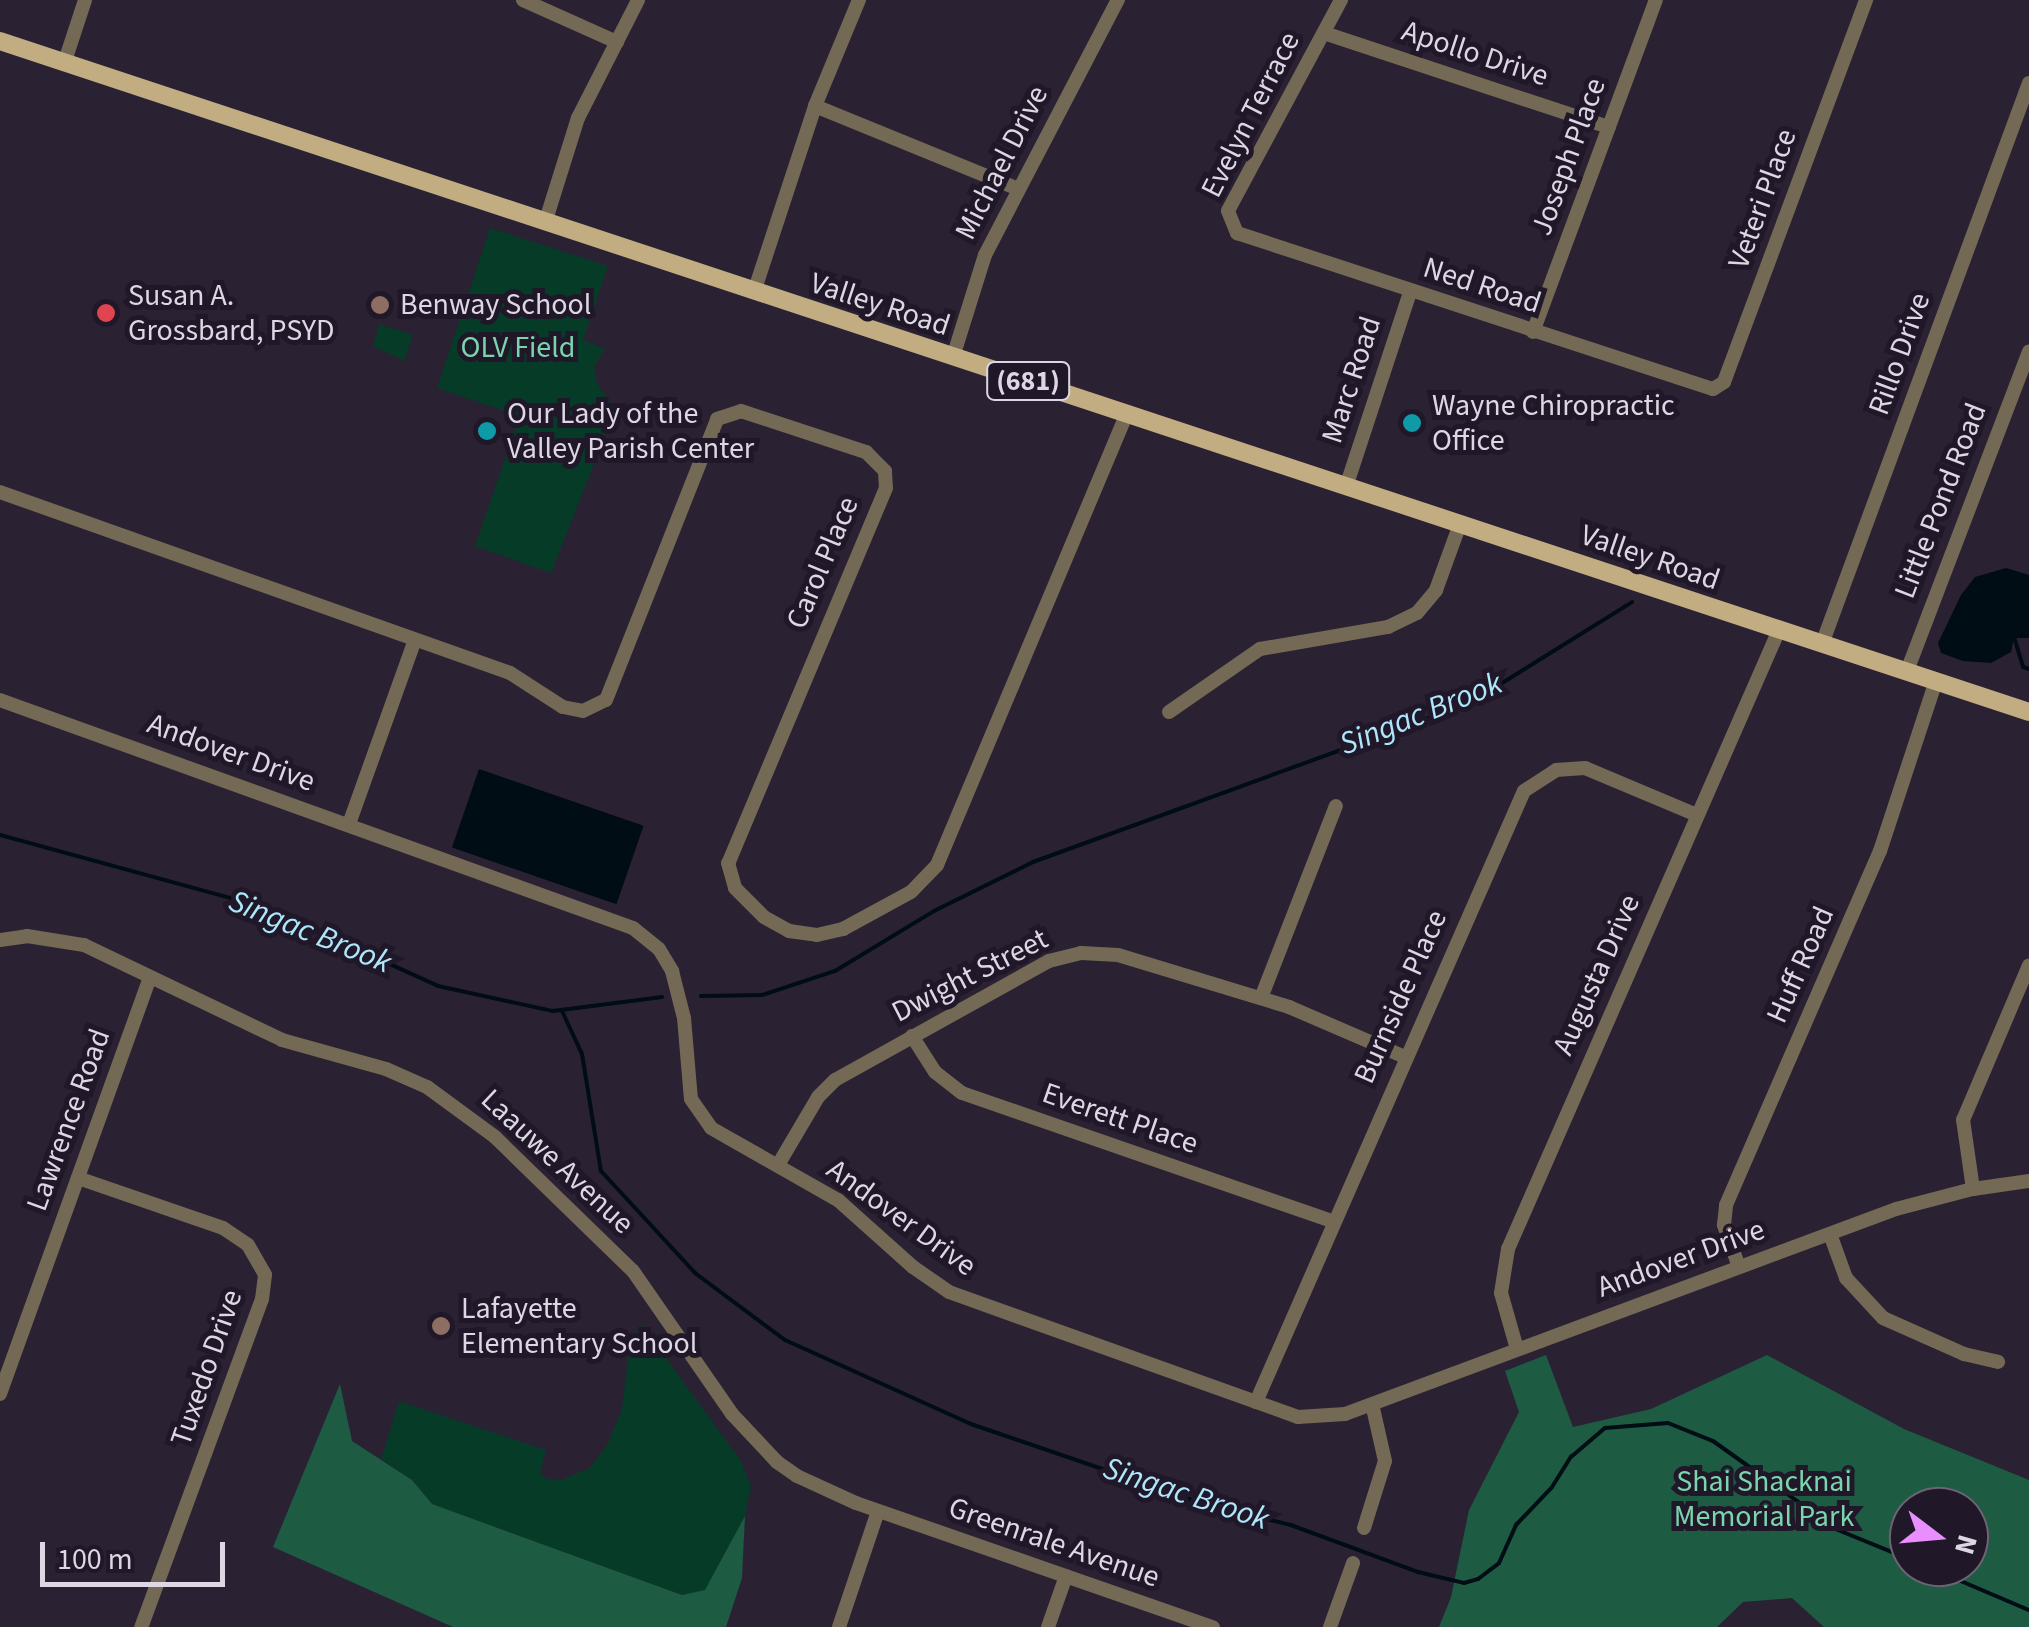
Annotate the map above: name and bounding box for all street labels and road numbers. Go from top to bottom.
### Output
street label: Apollo Drive [1397,13,1553,95]
street label: Evelyn Terrace [1194,26,1308,204]
street label: Joseph Place [1524,73,1614,241]
street label: Michael Drive [948,80,1056,246]
street label: Veteri Place [1721,124,1805,274]
street label: Ned Road [1419,250,1545,322]
street label: Valley Road [806,266,954,344]
street label: Rillo Drive [1861,288,1939,420]
street label: Marc Road [1315,312,1389,448]
road number: (681) [986,358,1070,404]
street label: Little Pond Road [1887,398,1995,604]
street label: Carol Place [779,492,867,634]
street label: Valley Road [1576,517,1724,599]
street label: Andover Drive [142,706,320,800]
street label: Augusta Drive [1546,889,1648,1061]
street label: Huff Road [1759,901,1843,1029]
street label: Burnside Place [1347,905,1455,1089]
street label: Dwight Street [886,921,1054,1031]
street label: Lawrence Road [19,1024,119,1216]
street label: Everett Place [1037,1076,1203,1162]
street label: Laauwe Avenue [473,1082,641,1242]
street label: Andover Drive [819,1152,983,1284]
street label: Andover Drive [1592,1212,1770,1306]
street label: Tuxedo Drive [163,1285,251,1451]
street label: Greenrale Avenue [944,1490,1164,1596]

